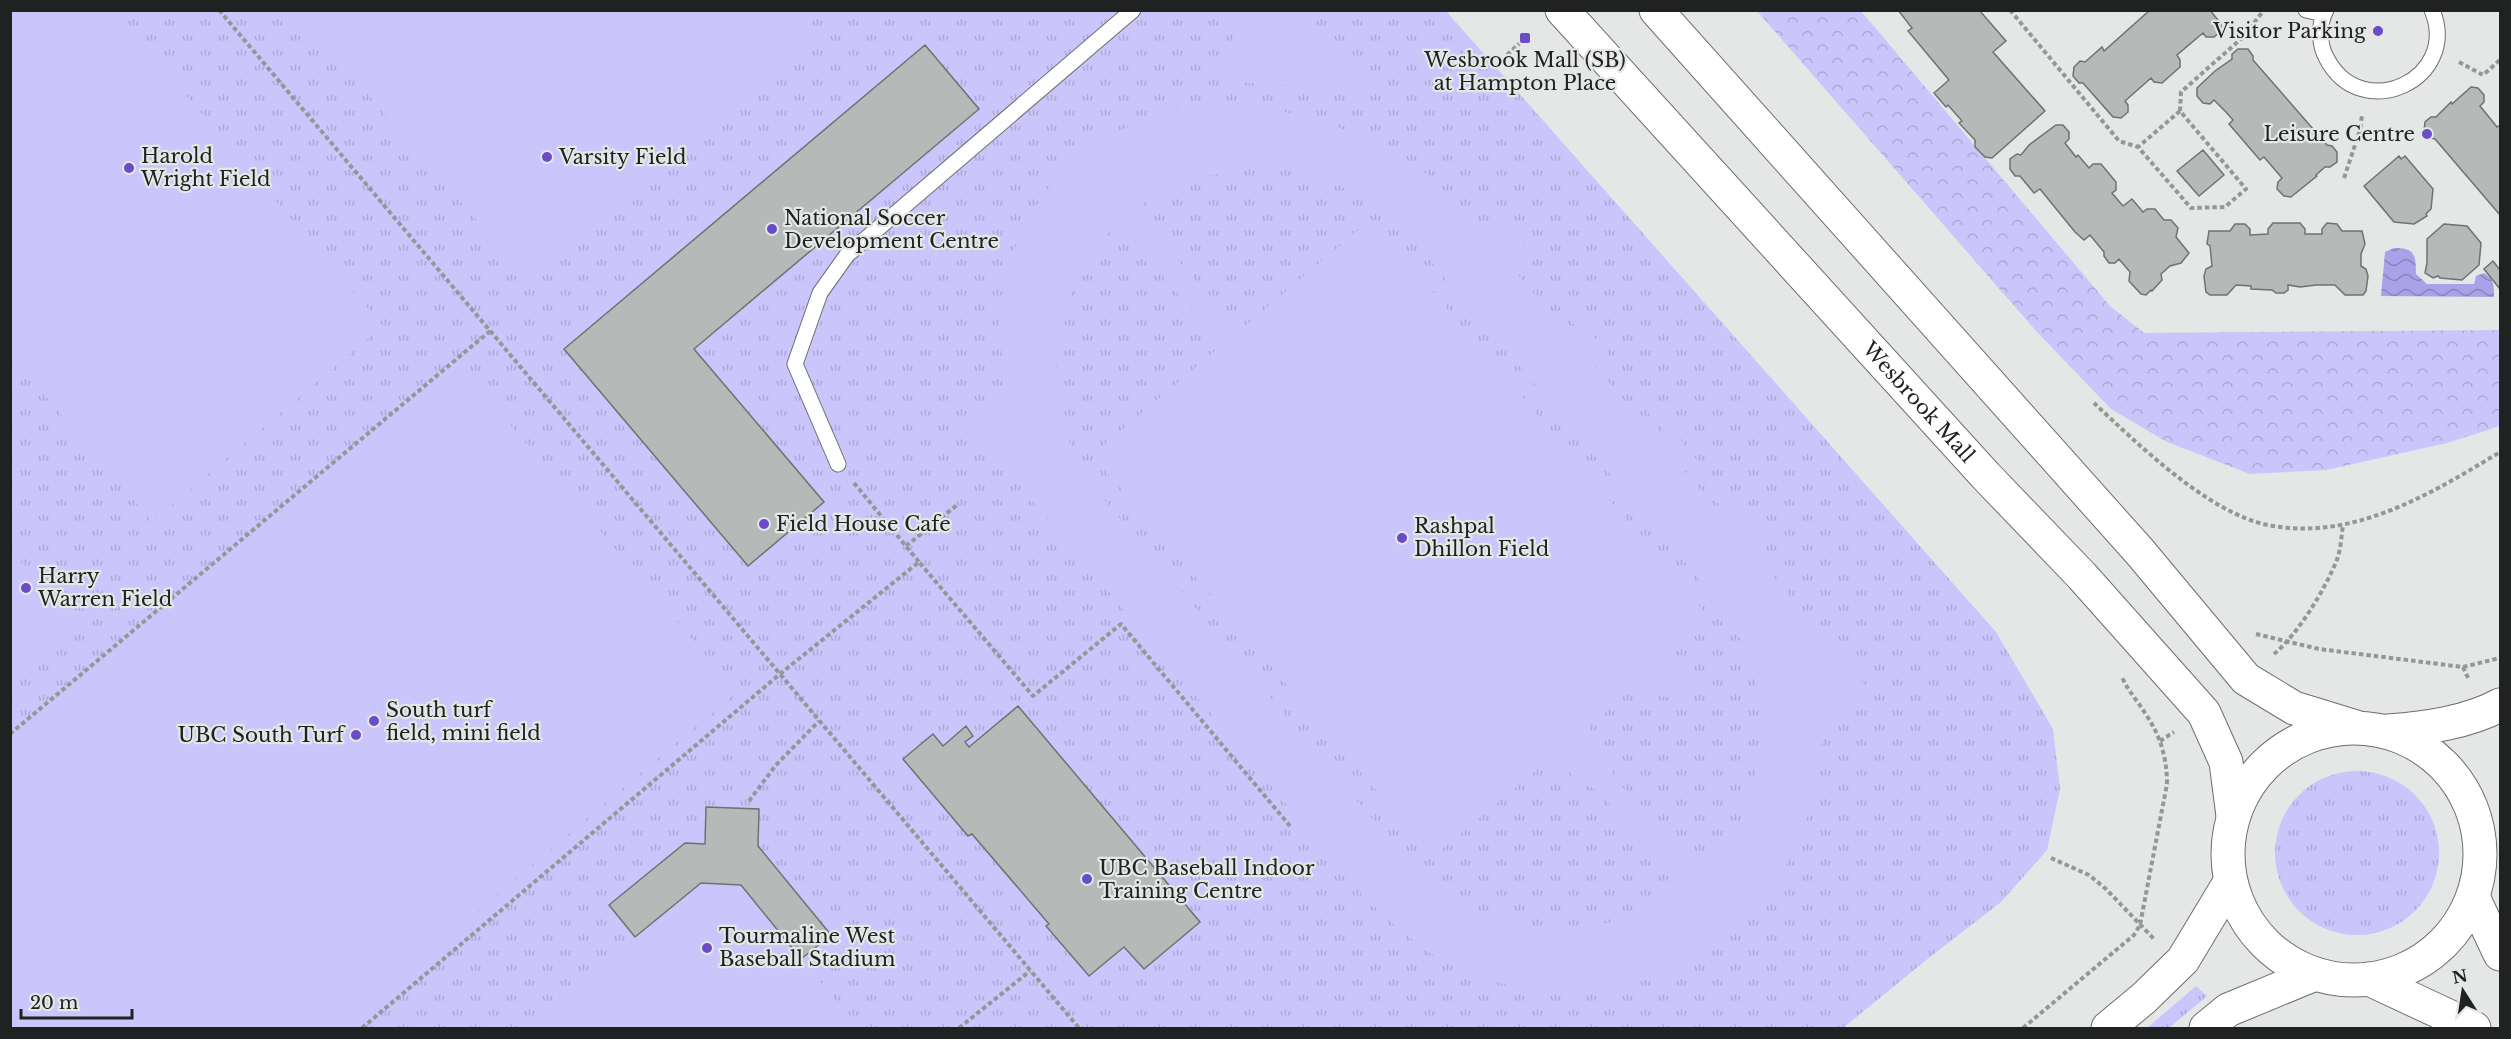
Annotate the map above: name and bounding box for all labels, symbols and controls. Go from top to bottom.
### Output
place label: Visitor Parking [2212,19,2367,43]
marker: Visitor Parking [2371,24,2385,38]
marker: Wesbrook Mall (SB) at Hampton Place [1518,31,1532,45]
place label: Wesbrook Mall (SB) at Hampton Place [1423,48,1626,95]
place label: Leisure Centre [2264,122,2415,146]
marker: Leisure Centre [2420,127,2434,141]
place label: Harold Wright Field [140,144,271,191]
place label: Varsity Field [558,145,686,169]
marker: Varsity Field [540,150,554,164]
marker: Harold Wright Field [122,161,136,175]
place label: National Soccer Development Centre [784,206,999,253]
marker: National Soccer Development Centre [765,222,779,236]
street label: Wesbrook Mall [1857,336,1980,467]
place label: Field House Cafe [776,512,951,536]
place label: Rashpal Dhillon Field [1414,514,1549,561]
marker: Field House Cafe [757,517,771,531]
marker: Rashpal Dhillon Field [1395,531,1409,545]
place label: Harry Warren Field [37,564,172,611]
marker: Harry Warren Field [19,581,33,595]
place label: South turf field, mini field [386,698,541,745]
marker: South turf field, mini field [367,714,381,728]
place label: UBC South Turf [178,723,347,747]
marker: UBC South Turf [349,728,363,742]
place label: UBC Baseball Indoor Training Centre [1099,856,1315,903]
marker: UBC Baseball Indoor Training Centre [1080,872,1094,886]
place label: Tourmaline West Baseball Stadium [719,924,896,971]
marker: Tourmaline West Baseball Stadium [700,941,714,955]
north arrow [2433,961,2493,1021]
text: N [2450,965,2469,988]
scale bar [21,982,132,1020]
text: 20 m [30,992,78,1014]

